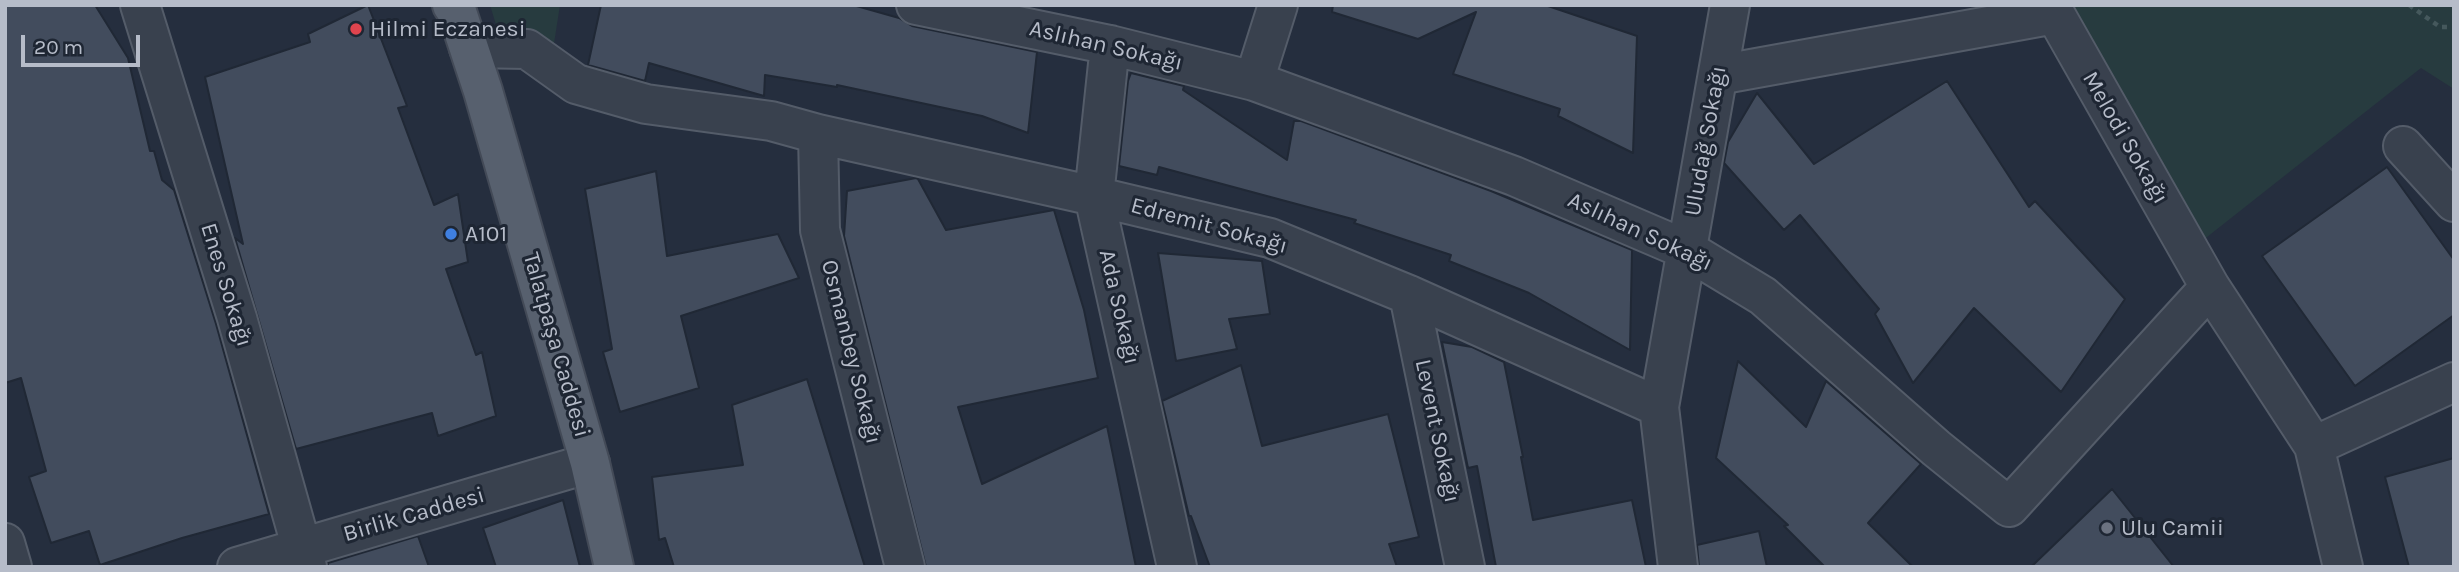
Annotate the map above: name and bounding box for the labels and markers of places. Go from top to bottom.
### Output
place label: Hilmi Eczanesi [370,15,526,43]
marker: Hilmi Eczanesi [348,21,364,37]
place label: A101 [465,220,507,248]
marker: A101 [443,226,459,242]
place label: Ulu Camii [2121,514,2224,542]
marker: Ulu Camii [2099,520,2115,536]

